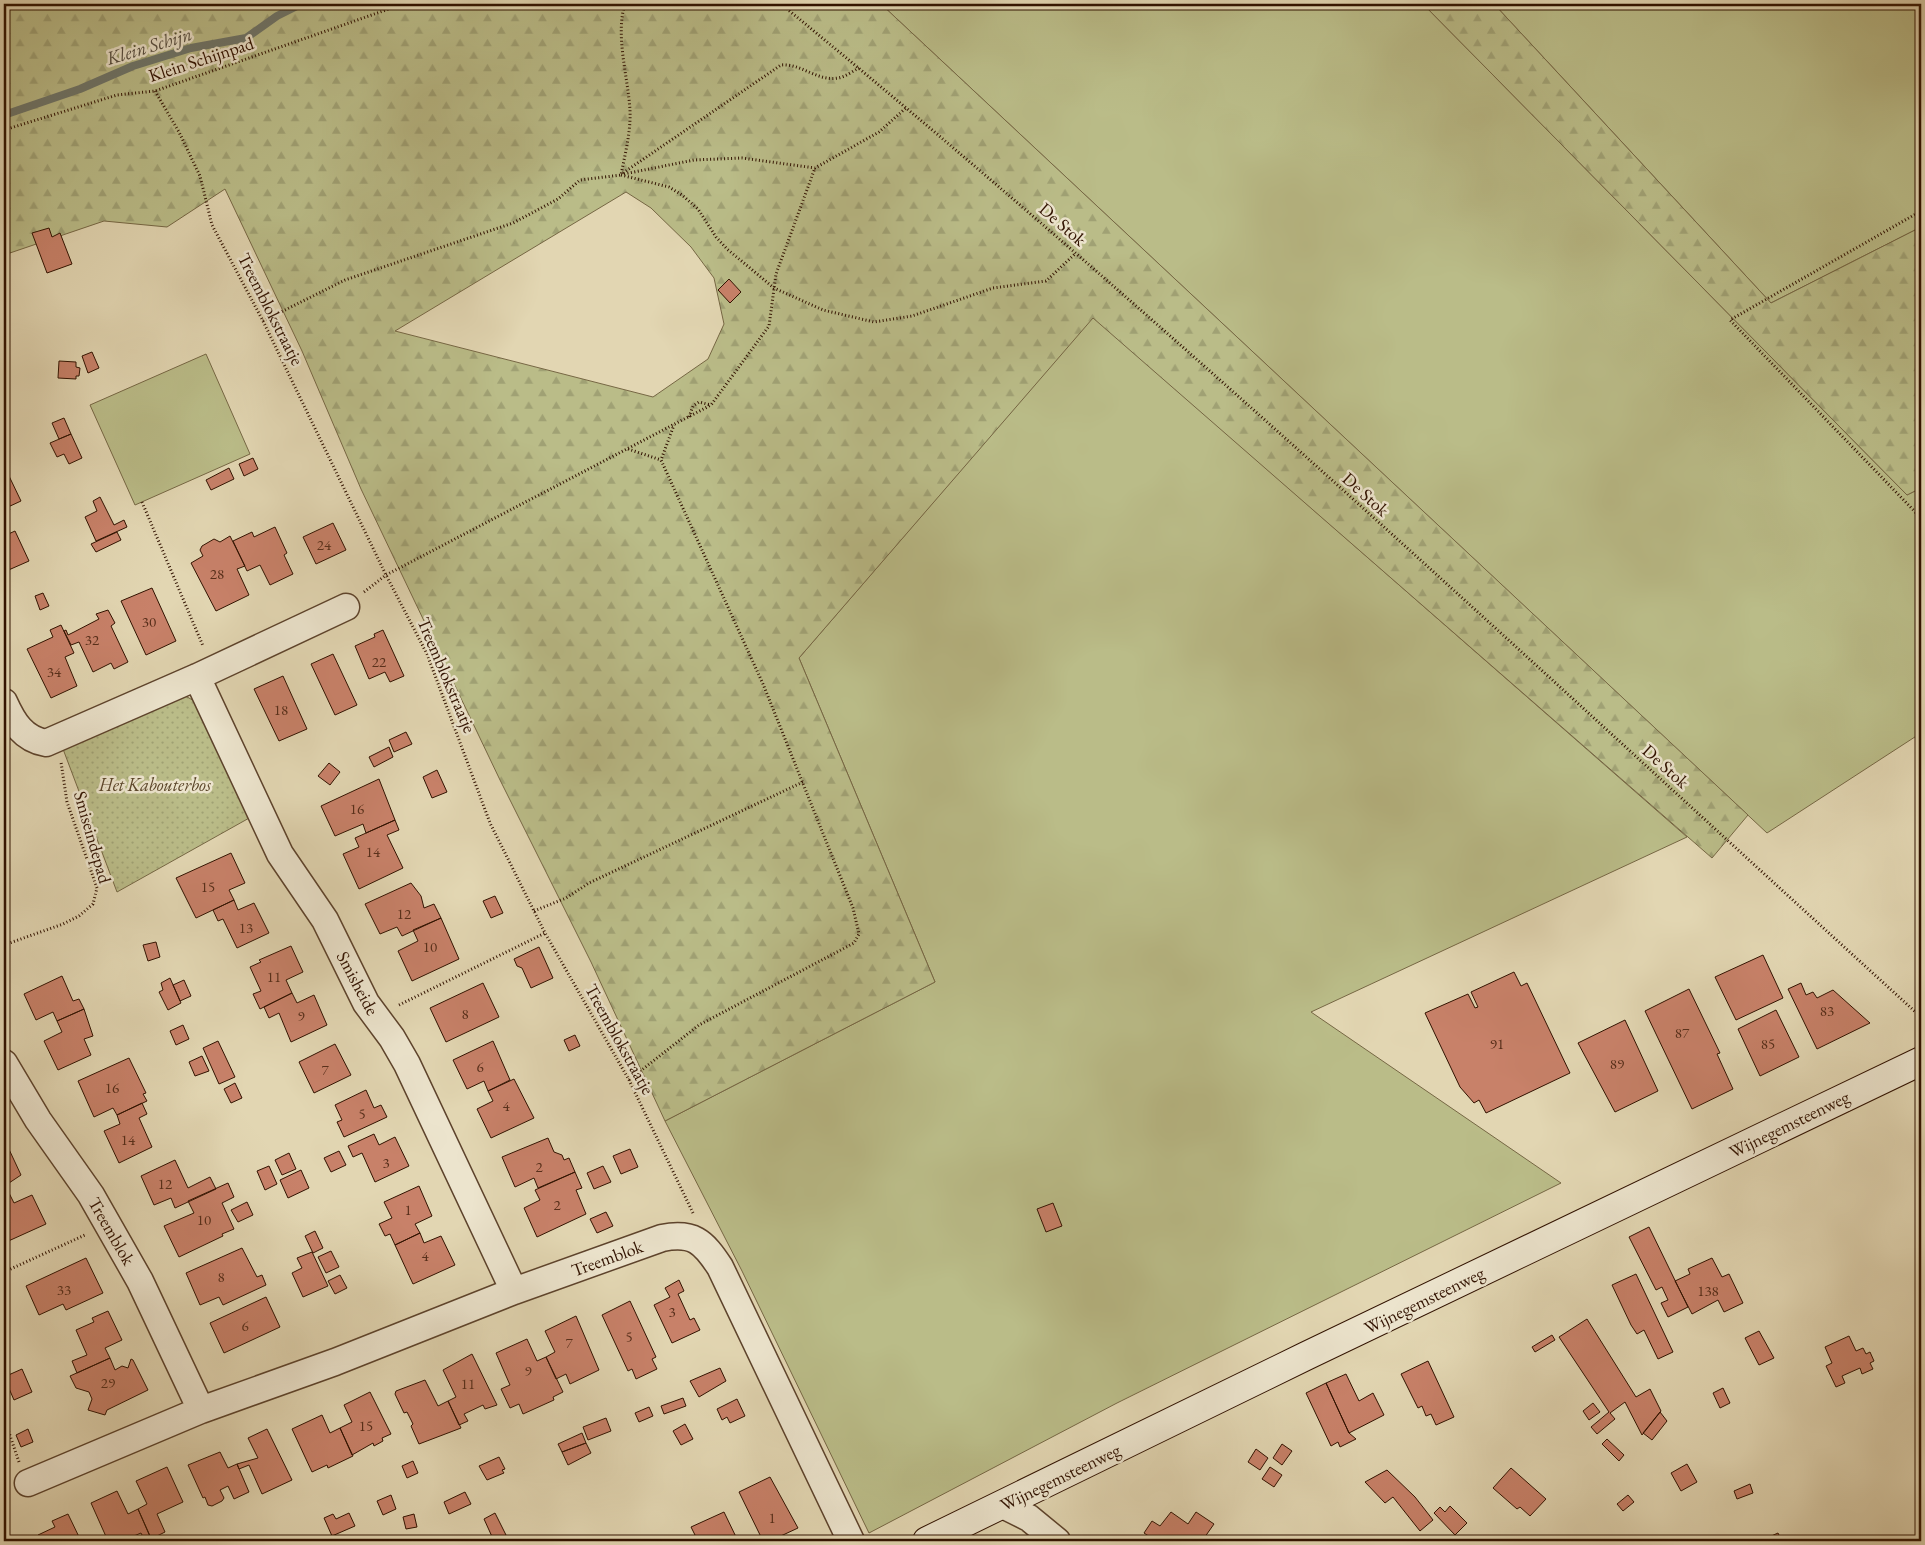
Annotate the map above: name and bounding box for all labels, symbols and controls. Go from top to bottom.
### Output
water label: Klein Schijn [102,21,195,71]
street label: Klein Schijnpad [145,31,257,87]
street label: De Stok [1035,197,1092,251]
street label: Treemblokstraatje [233,249,309,369]
street label: De Stok [1338,467,1395,521]
house number: 24 [317,535,332,554]
house number: 28 [210,564,224,583]
house number: 30 [142,612,156,631]
street label: Treemblokstraatje [412,614,482,736]
house number: 32 [85,630,100,649]
house number: 22 [372,652,387,671]
house number: 34 [47,662,62,681]
house number: 18 [274,700,288,719]
street label: De Stok [1638,739,1695,793]
park label: Het Kabouterbos [98,773,212,796]
street label: Smiseindepad [69,788,117,887]
house number: 16 [350,799,364,818]
house number: 14 [366,842,381,861]
house number: 15 [201,877,215,896]
house number: 12 [397,904,412,923]
house number: 13 [239,918,253,937]
house number: 10 [423,937,437,956]
street label: Smisheide [332,947,384,1019]
house number: 11 [267,967,281,986]
street label: Treemblokstraatje [580,980,660,1098]
house number: 83 [1820,1001,1834,1020]
house number: 8 [461,1004,469,1023]
house number: 9 [297,1006,305,1025]
house number: 87 [1675,1023,1690,1042]
house number: 91 [1490,1034,1504,1053]
house number: 85 [1761,1034,1775,1053]
house number: 89 [1610,1054,1624,1073]
house number: 6 [476,1057,484,1076]
house number: 7 [321,1060,329,1079]
house number: 16 [105,1078,119,1097]
street label: Wijnegemsteenweg [1725,1085,1853,1163]
house number: 4 [502,1096,510,1115]
house number: 5 [358,1104,366,1123]
house number: 14 [121,1130,136,1149]
house number: 3 [382,1153,390,1172]
house number: 2 [535,1157,543,1176]
house number: 12 [158,1174,173,1193]
street label: Treemblok [83,1193,141,1270]
house number: 2 [553,1195,561,1214]
house number: 1 [404,1200,412,1219]
house number: 10 [197,1210,211,1229]
street label: Treemblok [568,1234,646,1282]
house number: 4 [421,1246,429,1265]
street label: Wijnegemsteenweg [1360,1261,1488,1339]
house number: 8 [217,1267,225,1286]
house number: 33 [57,1280,71,1299]
house number: 138 [1697,1281,1719,1300]
house number: 3 [668,1302,676,1321]
house number: 6 [241,1316,249,1335]
house number: 5 [625,1327,633,1346]
house number: 7 [565,1333,573,1352]
house number: 9 [524,1361,532,1380]
house number: 29 [101,1373,115,1392]
house number: 11 [461,1374,475,1393]
house number: 15 [359,1416,373,1435]
street label: Wijnegemsteenweg [996,1438,1124,1516]
house number: 1 [768,1508,776,1527]

